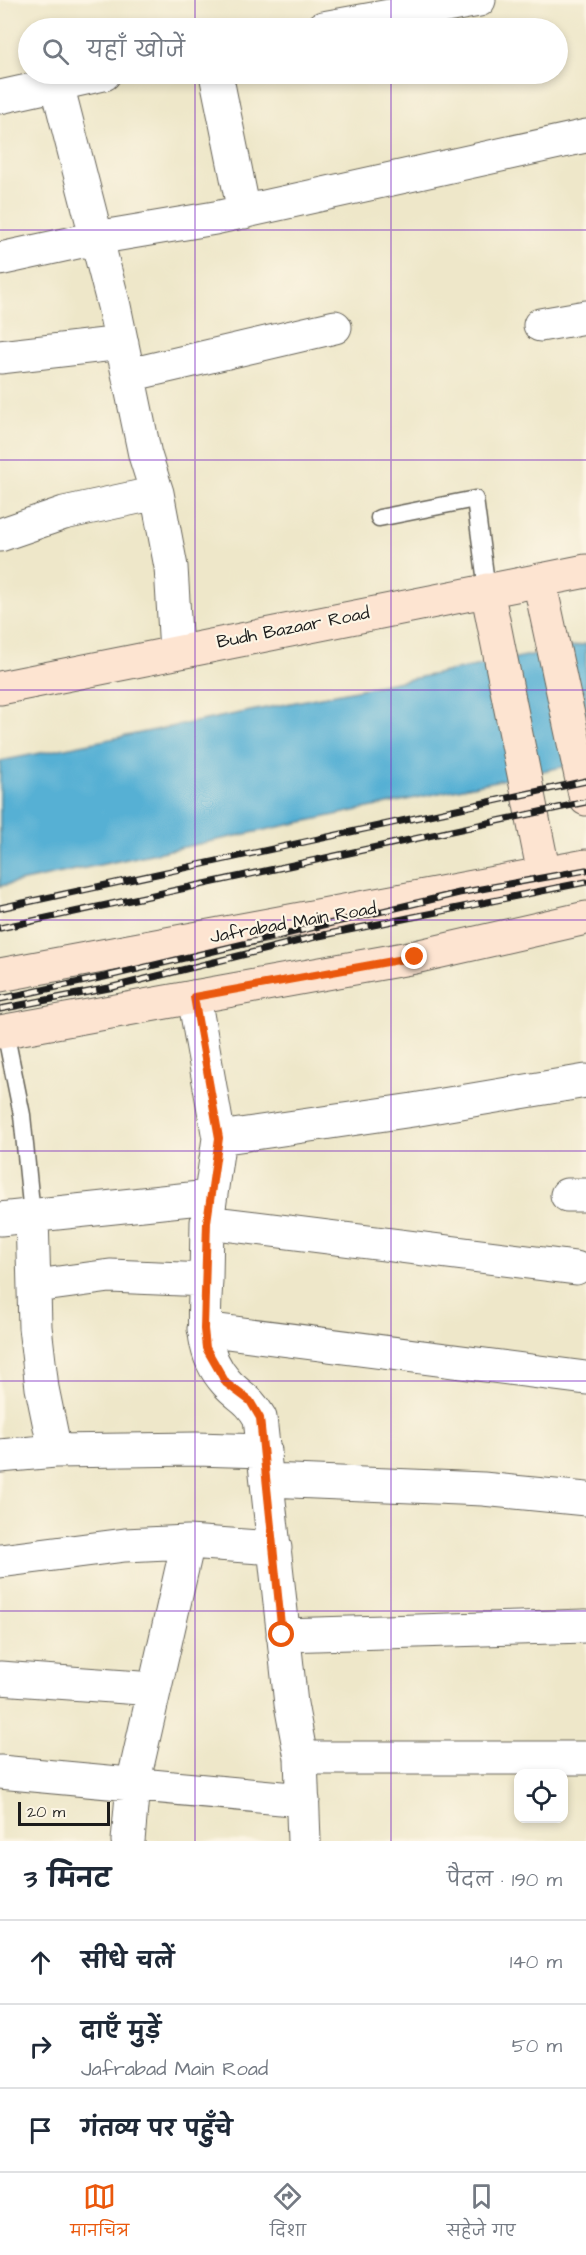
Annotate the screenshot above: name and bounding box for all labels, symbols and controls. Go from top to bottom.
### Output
search box [18,18,568,84]
icon: search [39,35,72,68]
text: यहाँ खोजें [87,35,185,66]
street label: Budh Bazaar Road [215,600,372,655]
street label: Jafrabad Main Road [208,896,378,949]
route end [401,943,427,969]
route start [268,1621,294,1647]
map controls [514,1769,568,1823]
button: locate [514,1769,568,1823]
scale bar [18,1799,110,1826]
text: 20 m [27,1801,65,1823]
text: 3 मिनट [24,1861,111,1897]
text: पैदल · 190 m [447,1866,562,1894]
icon: ahead [24,1946,57,1979]
text: सीधे चलें [81,1946,174,1977]
text: 140 m [510,1948,562,1976]
text: दाएँ मुड़ें [81,2016,161,2047]
icon: right [24,2030,57,2063]
text: 50 m [512,2032,562,2060]
text: Jafrabad Main Road [81,2055,268,2083]
icon: arrive [24,2114,57,2147]
text: गंतव्य पर पहुँचे [81,2114,232,2145]
tab: मानचित्र [70,2180,129,2248]
tab: दिशा [270,2180,306,2248]
tab: सहेजे गए [447,2180,516,2248]

